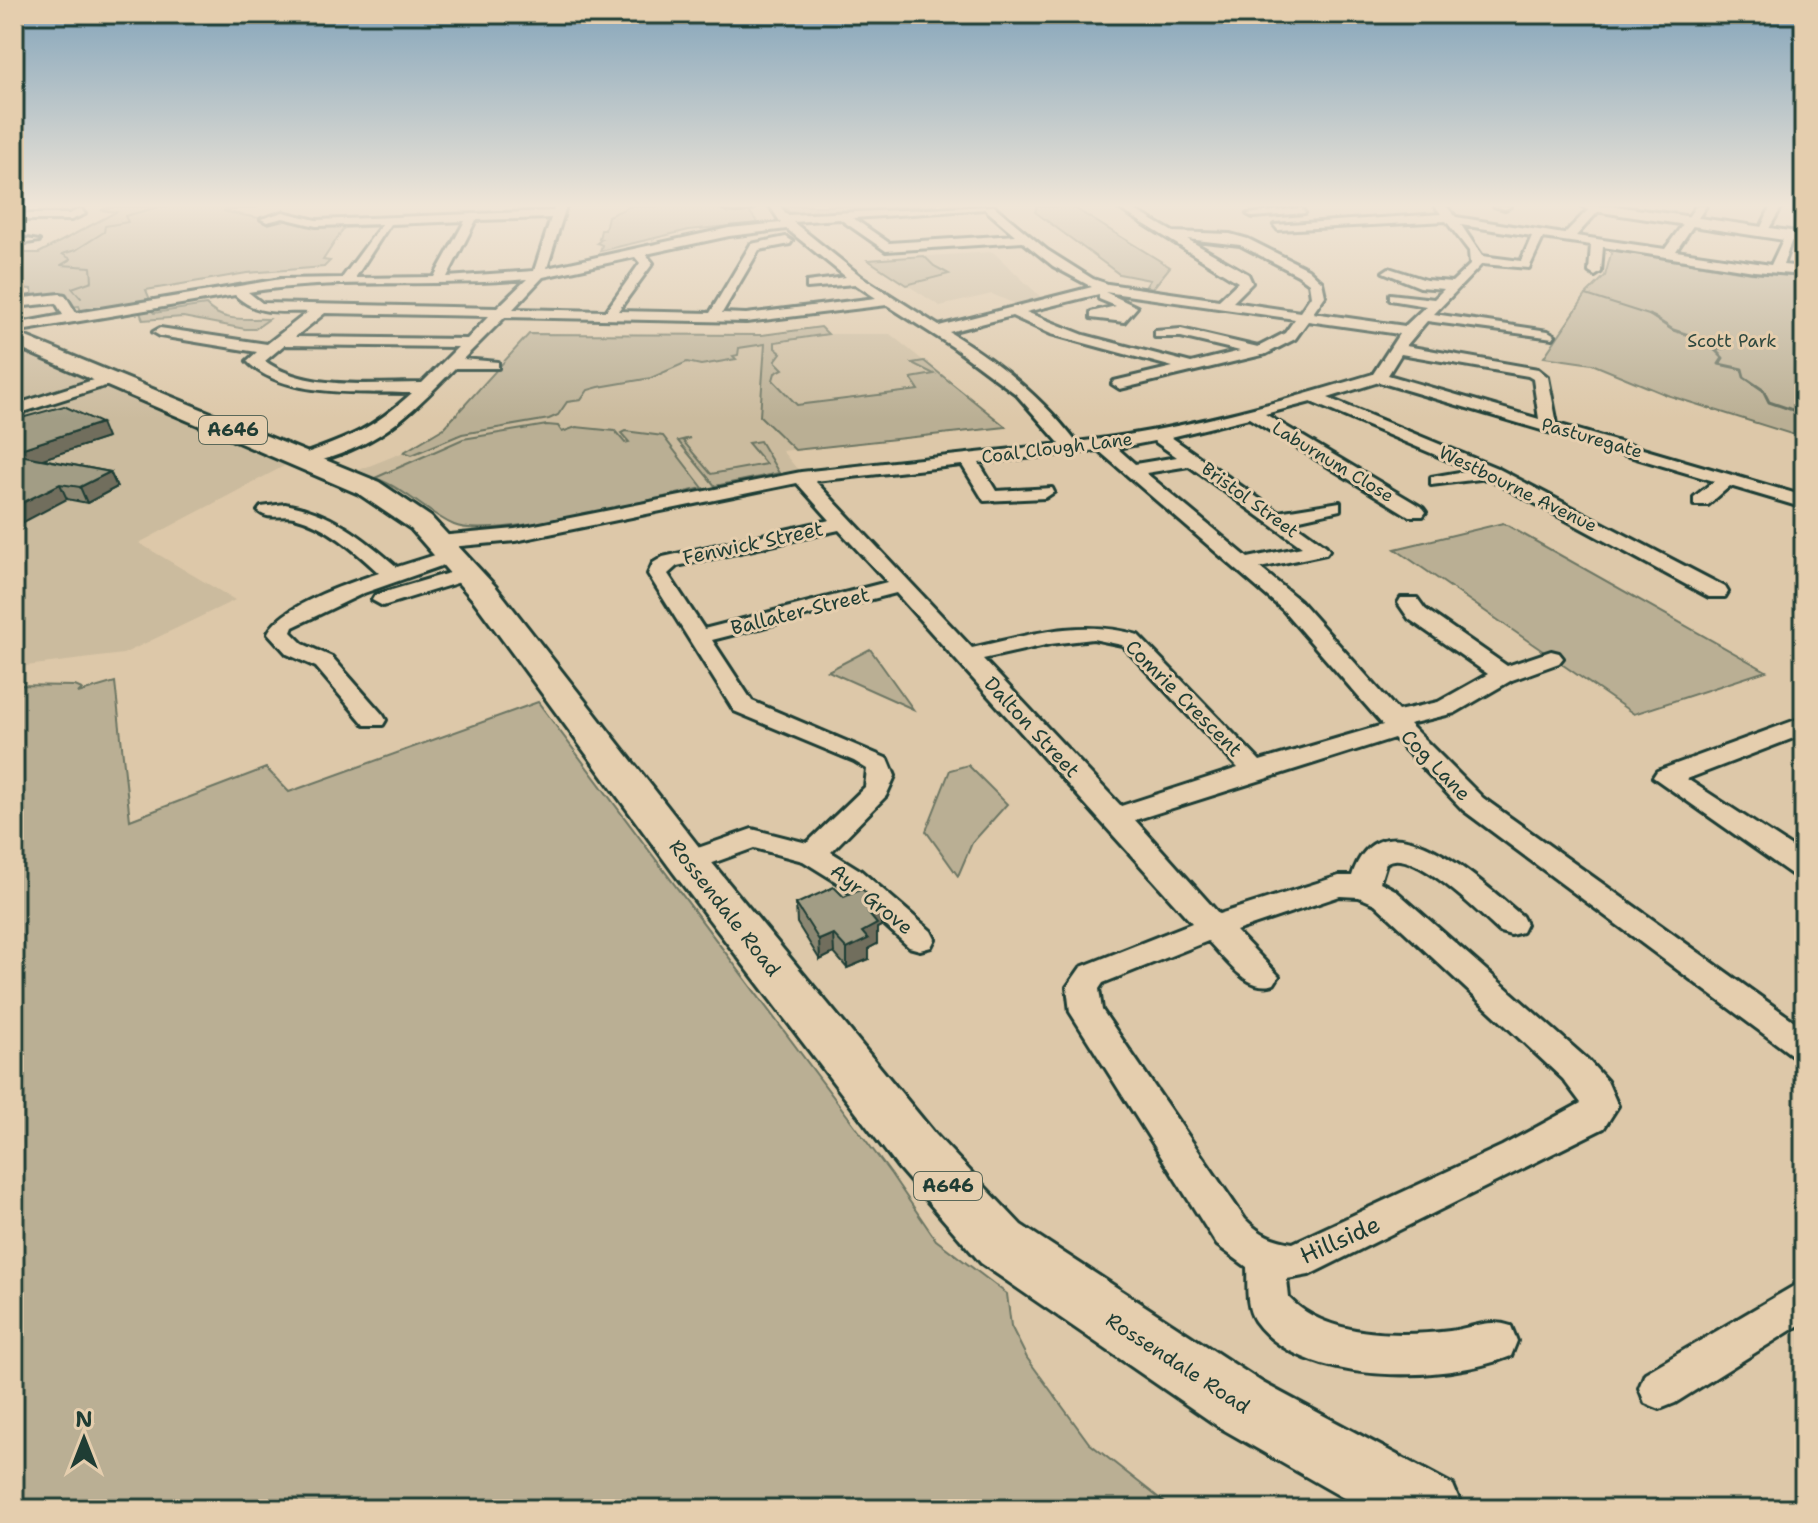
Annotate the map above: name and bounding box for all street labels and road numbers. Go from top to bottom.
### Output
street label: Pasturegate [1539,412,1645,464]
road number: A646 [199,416,267,444]
street label: Laburnum Close [1268,416,1398,508]
street label: Coal Clough Lane [980,427,1134,469]
street label: Westbourne Avenue [1435,440,1601,538]
street label: Bristol Street [1197,457,1303,543]
street label: Fenwick Street [680,515,826,571]
street label: Ballater Street [728,581,872,641]
street label: Comrie Crescent [1120,634,1248,762]
street label: Dalton Street [979,671,1085,783]
street label: Cog Lane [1396,724,1476,806]
street label: Rossendale Road [663,834,787,982]
street label: Ayr Grove [825,858,919,940]
road number: A646 [914,1172,982,1200]
street label: Hillside [1295,1208,1385,1272]
street label: Rossendale Road [1101,1307,1255,1419]

